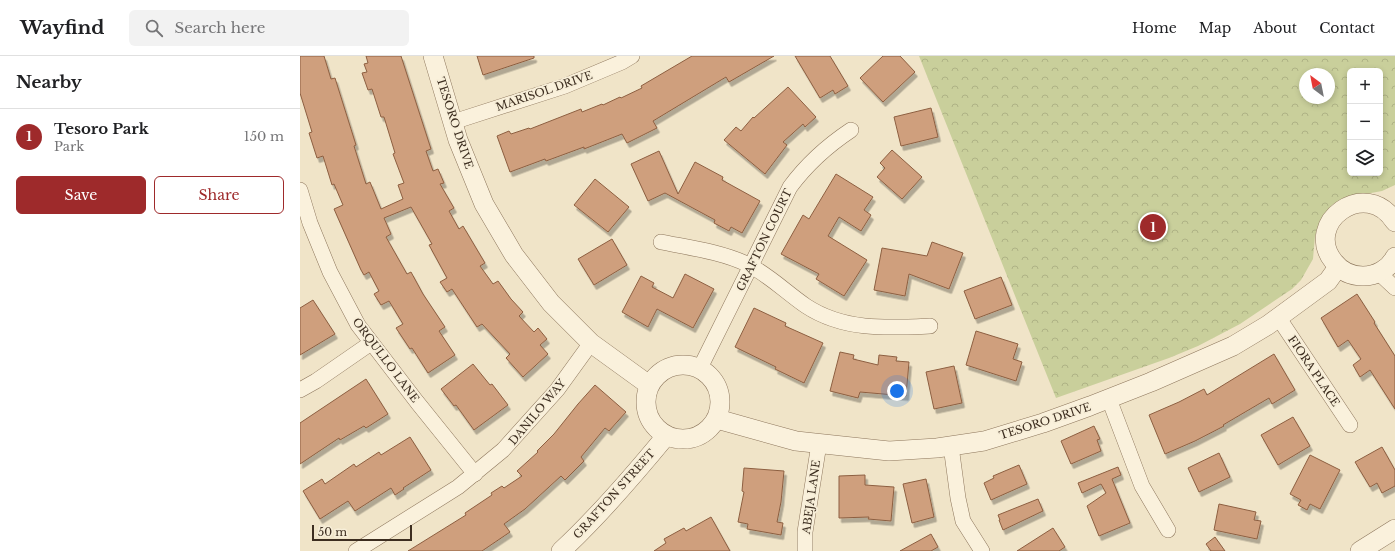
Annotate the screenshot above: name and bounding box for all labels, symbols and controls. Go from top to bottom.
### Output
search box [129,10,409,46]
text: Wayfind [20,16,105,39]
icon: search [143,17,165,39]
text: Search here [175,18,265,37]
text: Home [1132,19,1177,37]
text: Map [1199,19,1231,37]
text: About [1253,19,1297,37]
text: Contact [1319,19,1375,37]
street label: MARISOL DRIVE [494,68,594,114]
north arrow [1299,68,1335,104]
map controls [1347,68,1383,176]
button: + [1347,68,1383,104]
text: Nearby [16,72,82,93]
street label: TESORO DRIVE [434,75,476,171]
button: − [1347,104,1383,140]
text: Tesoro Park [54,119,149,138]
text: 1 [26,128,32,145]
text: 150 m [244,128,284,145]
text: Park [54,138,84,155]
button: layers [1347,140,1383,176]
button: Save [16,176,146,214]
button: Share [154,176,284,214]
street label: GRAFTON COURT [733,186,795,293]
pin: 1 [1140,212,1166,242]
street label: ORQULLO LANE [350,315,422,405]
street label: FIORA PLACE [1285,333,1343,409]
street label: DANILO WAY [505,376,569,448]
your location [887,381,907,401]
street label: TESORO DRIVE [997,400,1093,442]
street label: GRAFTON STREET [570,446,658,542]
street label: ABEJA LANE [799,459,823,536]
scale bar [312,523,412,542]
text: 50 m [318,525,347,539]

